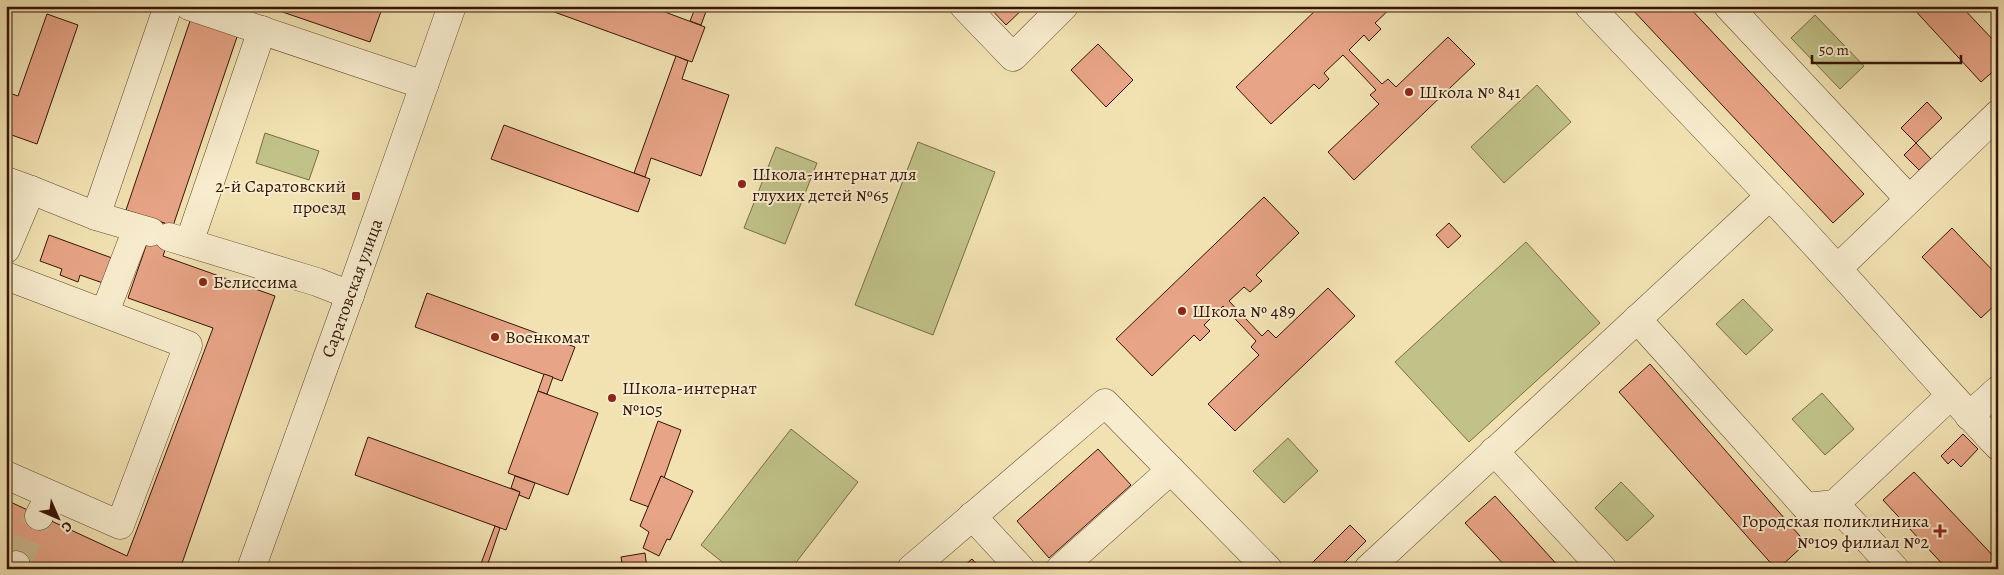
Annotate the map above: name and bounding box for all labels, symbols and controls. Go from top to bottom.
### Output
scale bar [1812,32,1960,64]
text: 50 m [1819,40,1849,60]
place label: Школа № 841 [1419,80,1521,104]
marker: Школа № 841 [1403,86,1415,98]
place label: Школа-интернат для глухих детей №65 [752,162,917,207]
place label: 2-й Саратовский проезд [215,174,346,219]
marker: Школа-интернат для глухих детей №65 [736,178,748,190]
marker: 2-й Саратовский проезд [350,190,362,202]
street label: Саратовская улица [316,215,389,361]
place label: Белиссима [213,270,298,294]
marker: Белиссима [197,276,209,288]
place label: Школа № 489 [1192,299,1296,323]
marker: Школа № 489 [1176,305,1188,317]
place label: Военкомат [505,325,590,349]
marker: Военкомат [489,331,501,343]
place label: Школа-интернат №105 [622,376,757,421]
marker: Школа-интернат №105 [606,392,618,404]
north arrow [32,492,82,542]
place label: Городская поликлиника №109 филиал №2 [1742,509,1930,554]
text: С [57,517,77,537]
marker: Городская поликлиника №109 филиал №2 [1933,524,1947,538]

